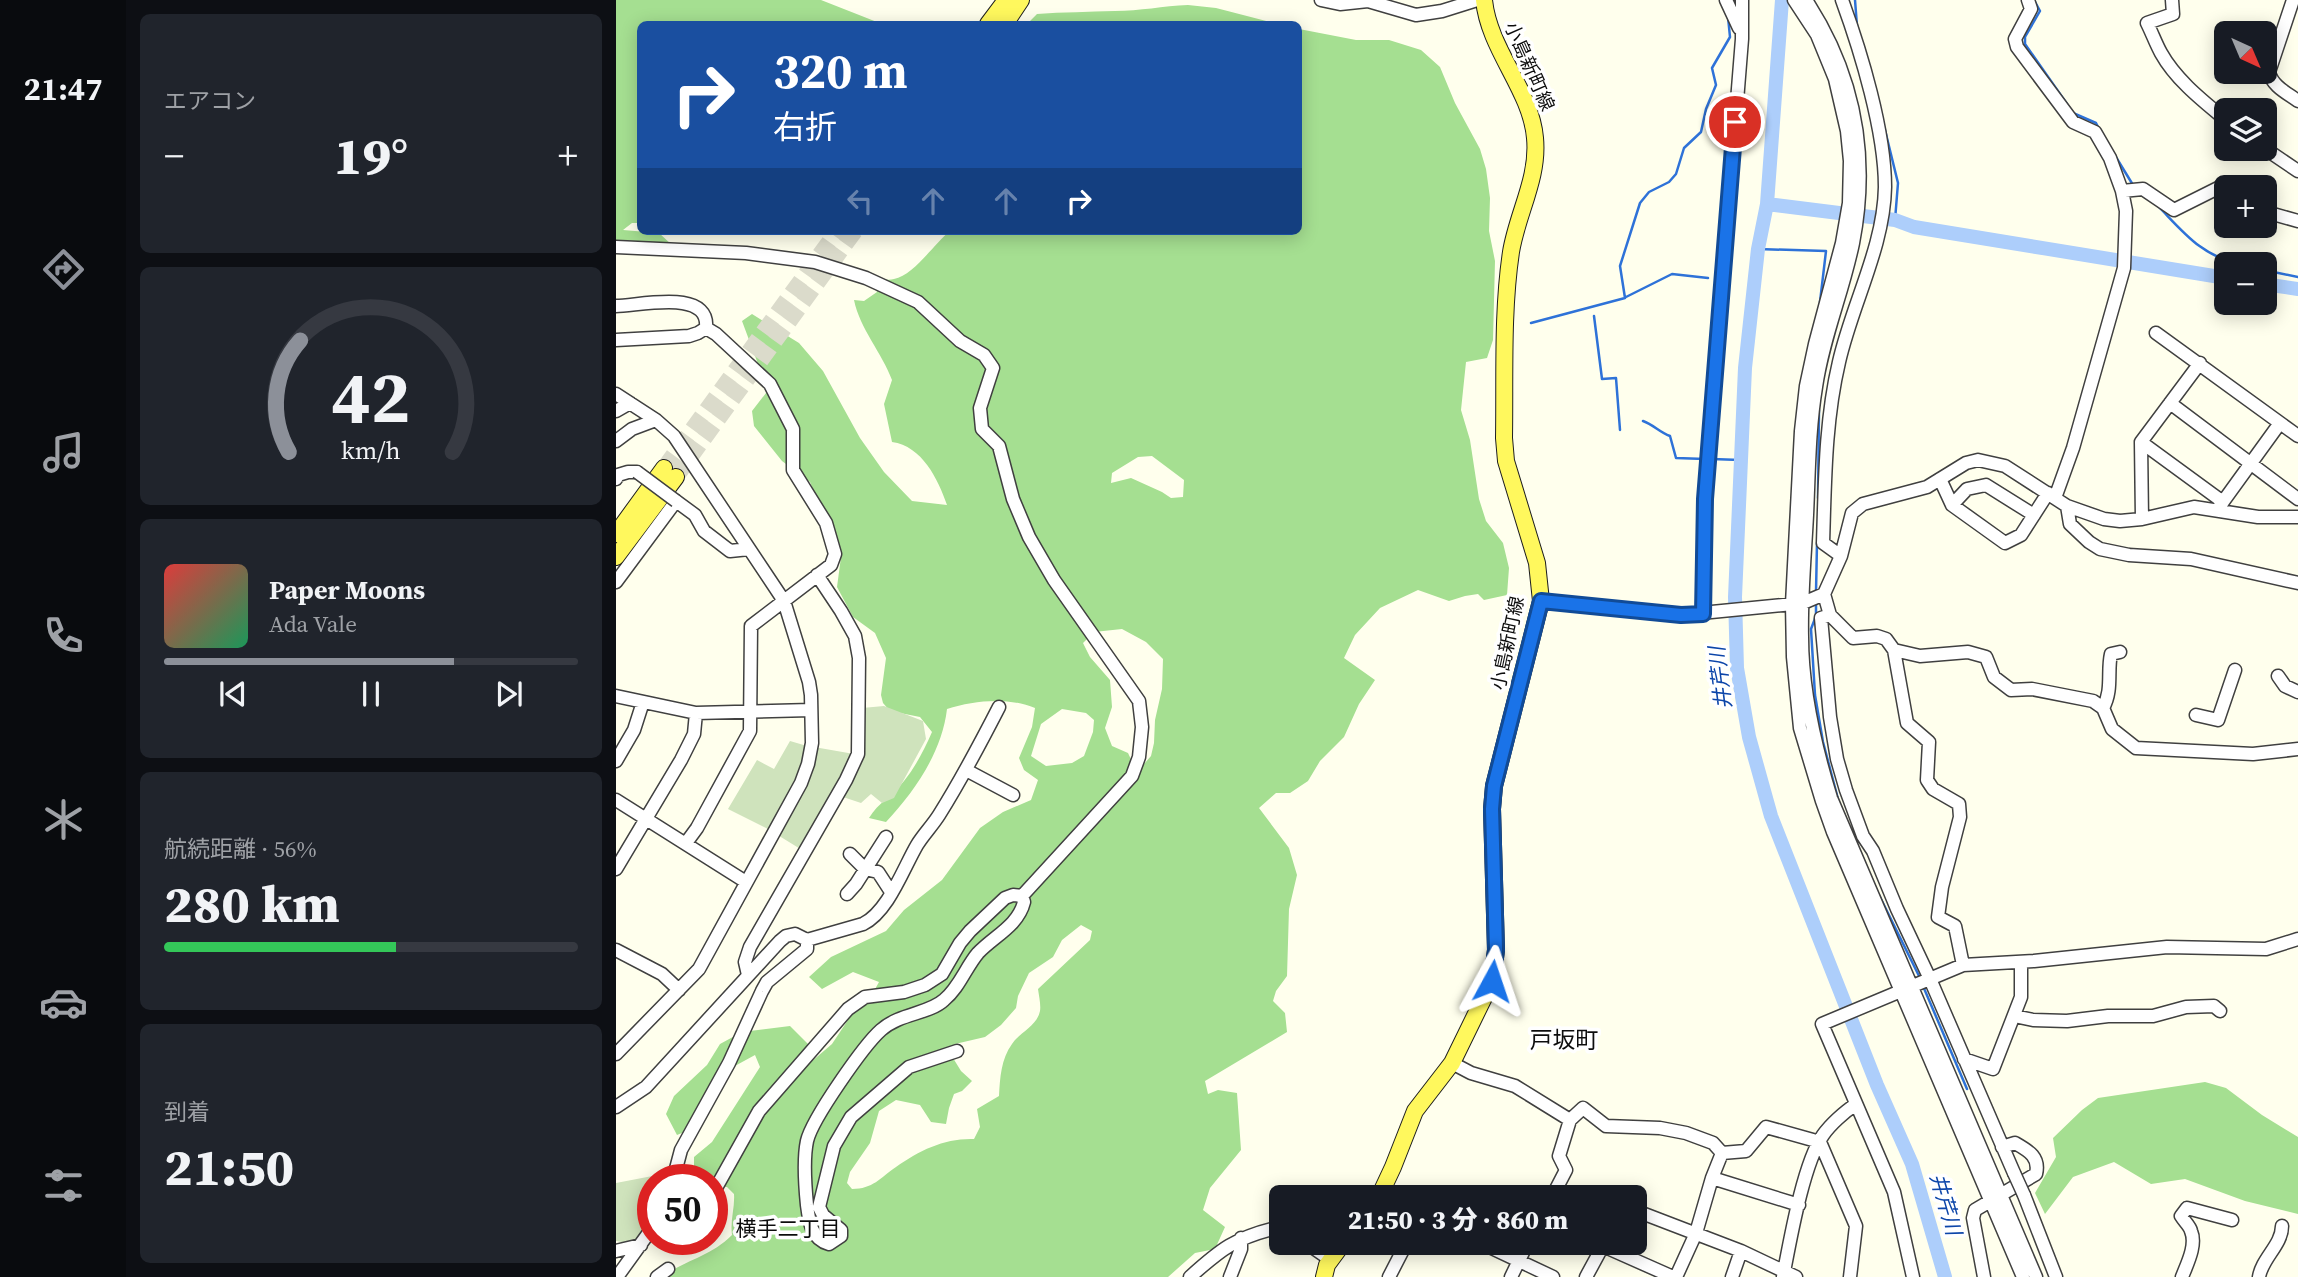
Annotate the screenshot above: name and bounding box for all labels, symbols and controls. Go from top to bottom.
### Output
street label: 小島新町線 [1499,17,1561,115]
north arrow [2214,21,2277,84]
map controls [2214,21,2277,315]
text: 320 m [773,37,908,104]
icon: right [658,49,749,140]
text: 21:47 [24,67,102,111]
text: エアコン [164,85,256,117]
pin [1705,92,1765,152]
button: layers [2214,98,2277,161]
icon: arrive [1716,103,1754,141]
text: 右折 [773,105,837,149]
text: 19° [334,120,408,191]
text: − [164,130,184,182]
text: + [558,130,578,182]
button: + [2214,175,2277,238]
icon: left [841,182,879,220]
icon: ahead [914,182,952,220]
icon: ahead [987,182,1025,220]
icon: right [1060,182,1098,220]
icon: directions [39,245,88,294]
button: − [2214,252,2277,315]
text: 42 [332,347,410,446]
icon: music [39,428,88,477]
text: km/h [341,433,401,467]
text: Paper Moons [269,572,425,608]
street label: 小島新町線 [1484,594,1530,692]
text: Ada Vale [269,608,357,640]
icon: phone [39,611,88,660]
water label: 井芹川 [1702,643,1738,711]
icon: previous [214,675,252,713]
icon: pause [352,675,390,713]
icon: next [490,675,528,713]
icon: climate [39,795,88,844]
text: 航続距離 · 56% [164,833,317,865]
text: 280 km [164,868,340,939]
position arrow [1455,944,1529,1018]
icon: car [39,978,88,1027]
district label: 戸坂町 [1530,1024,1599,1056]
text: 到着 [164,1096,210,1128]
text: 21:50 [164,1131,294,1202]
icon: filters [39,1161,88,1210]
speed limit sign: 50 [637,1164,728,1255]
water label: 井芹川 [1923,1170,1969,1240]
text: 21:50 · 3 分 · 860 m [1348,1202,1568,1238]
district label: 横手二丁目 [736,1214,841,1243]

